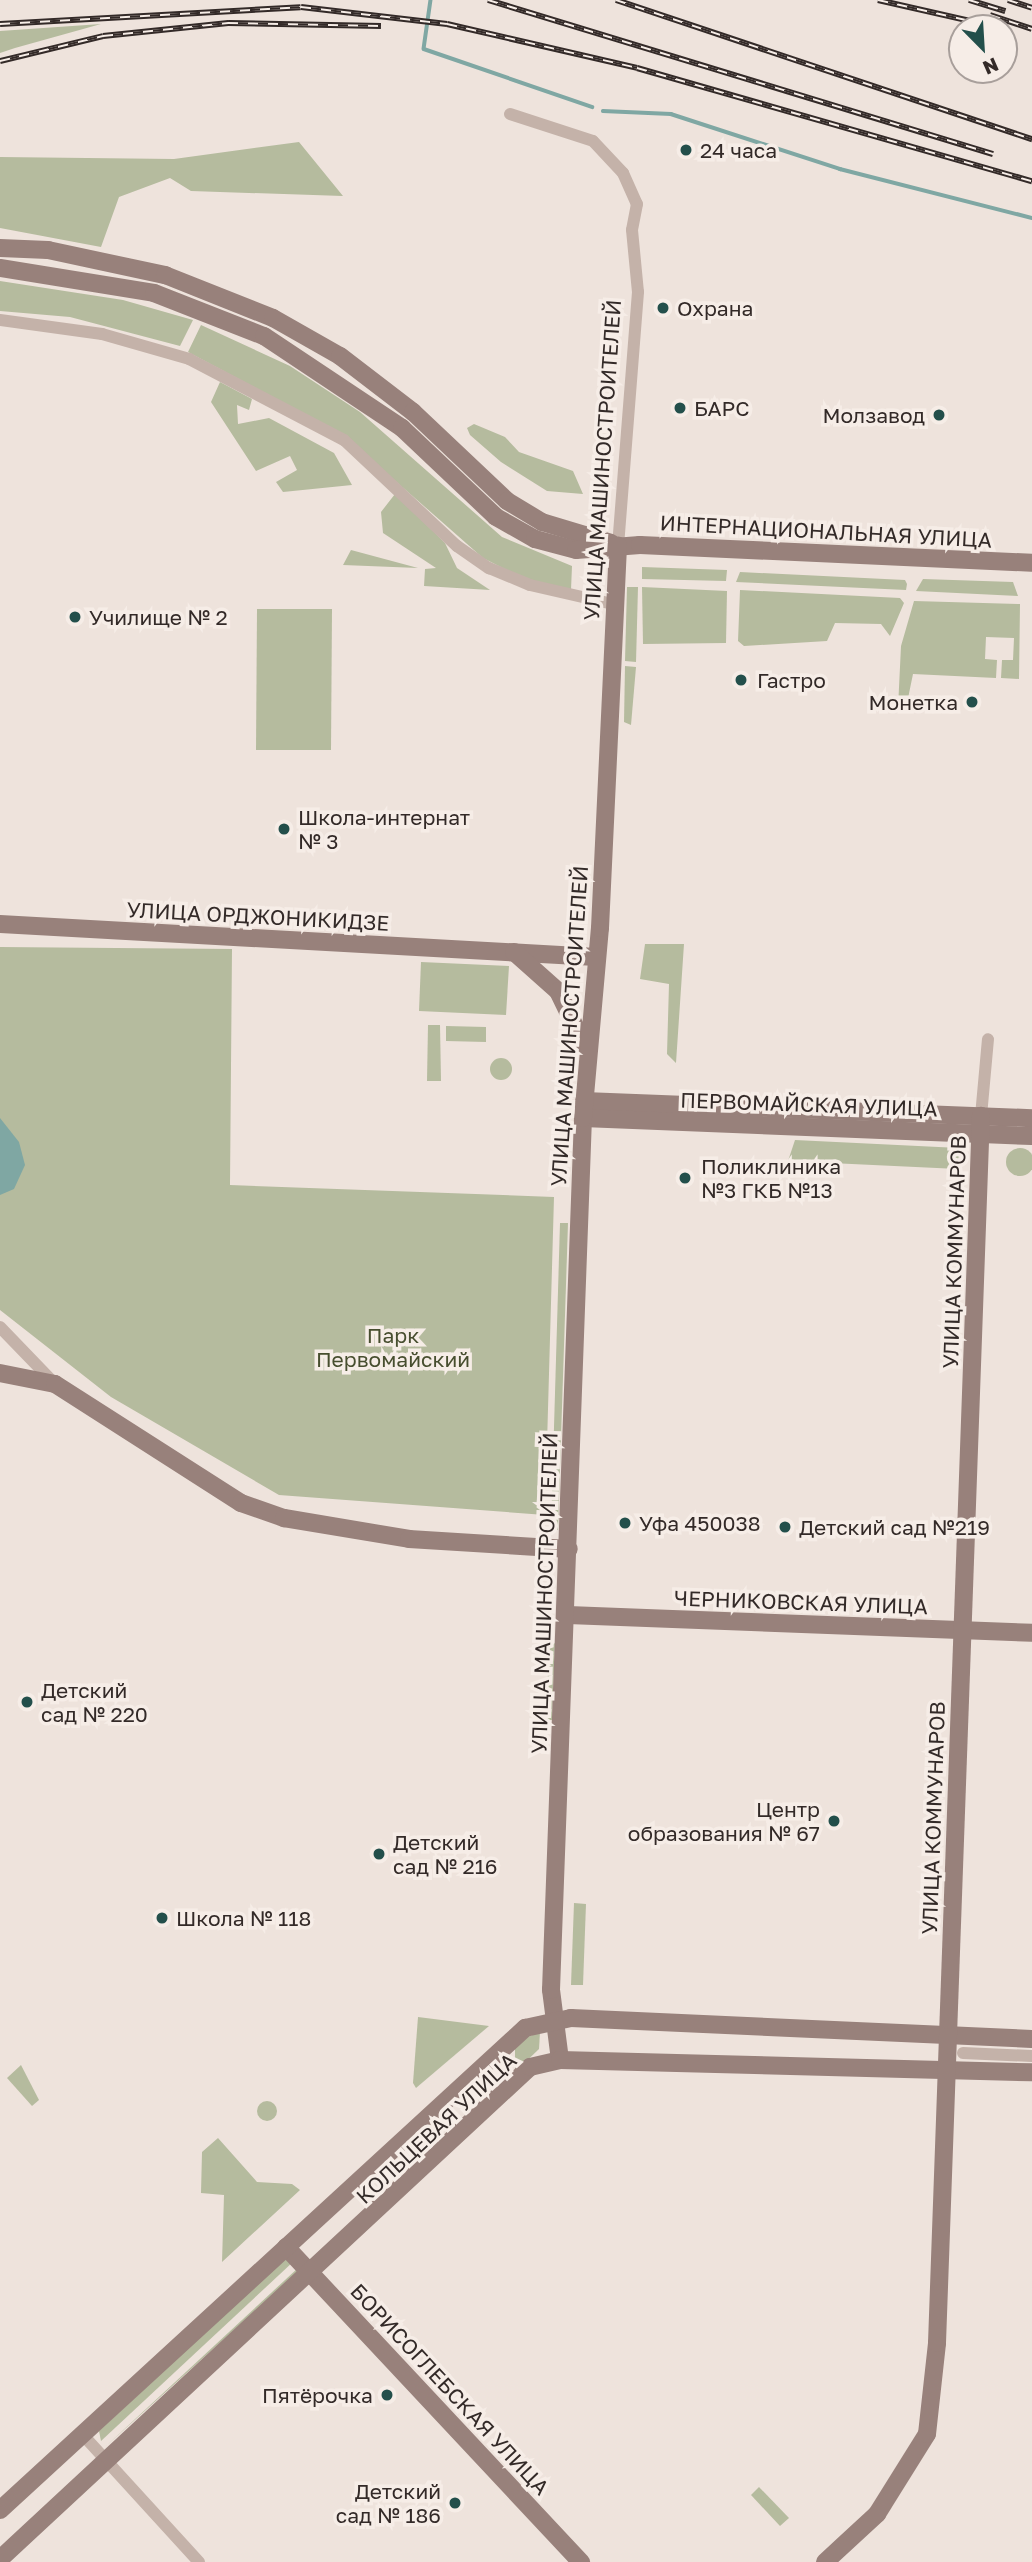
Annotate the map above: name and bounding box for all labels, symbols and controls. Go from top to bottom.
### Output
north arrow [948,14,1018,84]
text: N [980,53,1002,80]
place label: 24 часа [700,137,777,163]
marker: 24 часа [678,142,694,158]
place label: Охрана [677,295,753,321]
street label: УЛИЦА МАШИНОСТРОИТЕЛЕЙ [578,299,626,621]
marker: Охрана [655,300,671,316]
place label: БАРС [694,395,750,421]
marker: БАРС [672,400,688,416]
place label: Молзавод [822,402,925,428]
marker: Молзавод [931,407,947,423]
street label: ИНТЕРНАЦИОНАЛЬНАЯ УЛИЦА [659,510,993,552]
place label: Училище № 2 [89,604,228,630]
marker: Училище № 2 [67,609,83,625]
place label: Гастро [757,667,826,693]
marker: Гастро [731,670,751,690]
place label: Монетка [869,689,958,715]
marker: Монетка [964,694,980,710]
place label: Школа-интернат № 3 [298,804,470,854]
marker: Школа-интернат № 3 [276,821,292,837]
street label: УЛИЦА МАШИНОСТРОИТЕЛЕЙ [545,865,593,1187]
street label: УЛИЦА ОРДЖОНИКИДЗЕ [126,897,390,935]
street label: ПЕРВОМАЙСКАЯ УЛИЦА [680,1087,938,1121]
street label: УЛИЦА КОММУНАРОВ [937,1135,971,1369]
place label: Поликлиника №3 ГКБ №13 [701,1153,841,1203]
marker: Поликлиника №3 ГКБ №13 [675,1168,695,1188]
park label: Парк Первомайский [316,1322,470,1372]
street label: УЛИЦА МАШИНОСТРОИТЕЛЕЙ [526,1432,562,1754]
place label: Уфа 450038 [639,1510,761,1536]
place label: Детский сад №219 [799,1514,990,1540]
marker: Уфа 450038 [617,1515,633,1531]
marker: Детский сад №219 [777,1519,793,1535]
street label: ЧЕРНИКОВСКАЯ УЛИЦА [674,1585,928,1619]
place label: Детский сад № 220 [41,1677,148,1727]
marker: Детский сад № 220 [19,1694,35,1710]
street label: УЛИЦА КОММУНАРОВ [916,1701,950,1935]
place label: Центр образования № 67 [628,1796,820,1846]
marker: Центр образования № 67 [826,1813,842,1829]
place label: Детский сад № 216 [393,1829,498,1879]
marker: Детский сад № 216 [371,1846,387,1862]
place label: Школа № 118 [176,1905,311,1931]
marker: Школа № 118 [154,1910,170,1926]
street label: КОЛЬЦЕВАЯ УЛИЦА [351,2047,521,2209]
street label: БОРИСОГЛЕБСКАЯ УЛИЦА [346,2278,554,2500]
place label: Пятёрочка [262,2382,373,2408]
marker: Пятёрочка [379,2387,395,2403]
place label: Детский сад № 186 [336,2478,441,2528]
marker: Детский сад № 186 [447,2495,463,2511]

